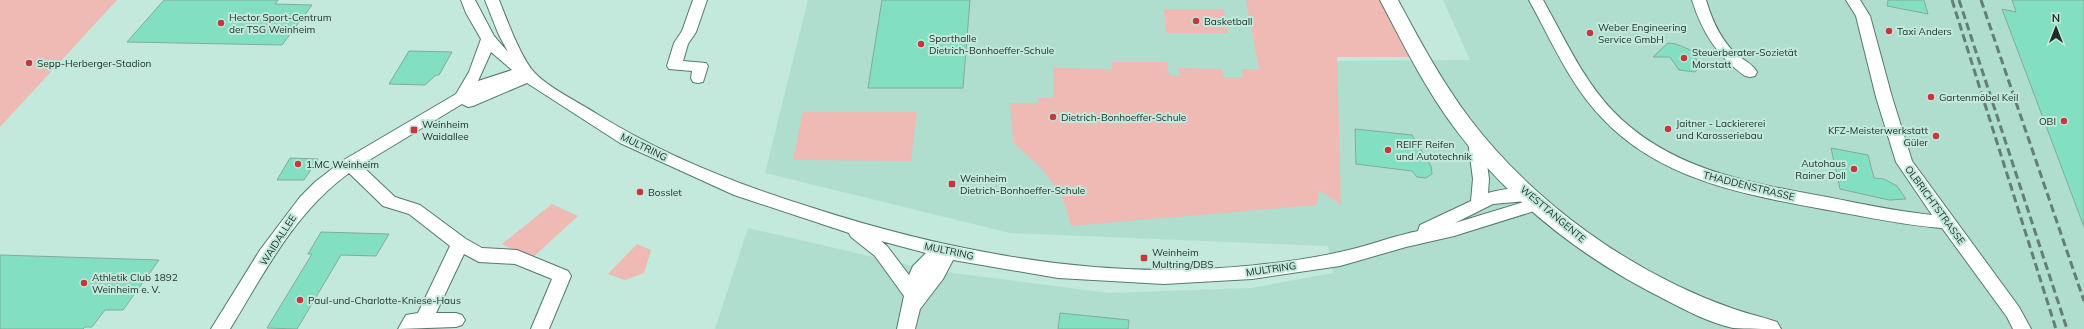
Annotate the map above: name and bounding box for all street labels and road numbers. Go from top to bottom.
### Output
street label: MULTRING [619,130,669,164]
street label: OLBRICHTSTRASSE [1902,163,1968,247]
street label: THADDENSTRASSE [1702,168,1796,204]
street label: WESTTANGENTE [1517,183,1589,245]
street label: WAIDALLEE [257,212,299,268]
street label: MULTRING [923,239,975,263]
street label: MULTRING [1245,259,1297,279]

